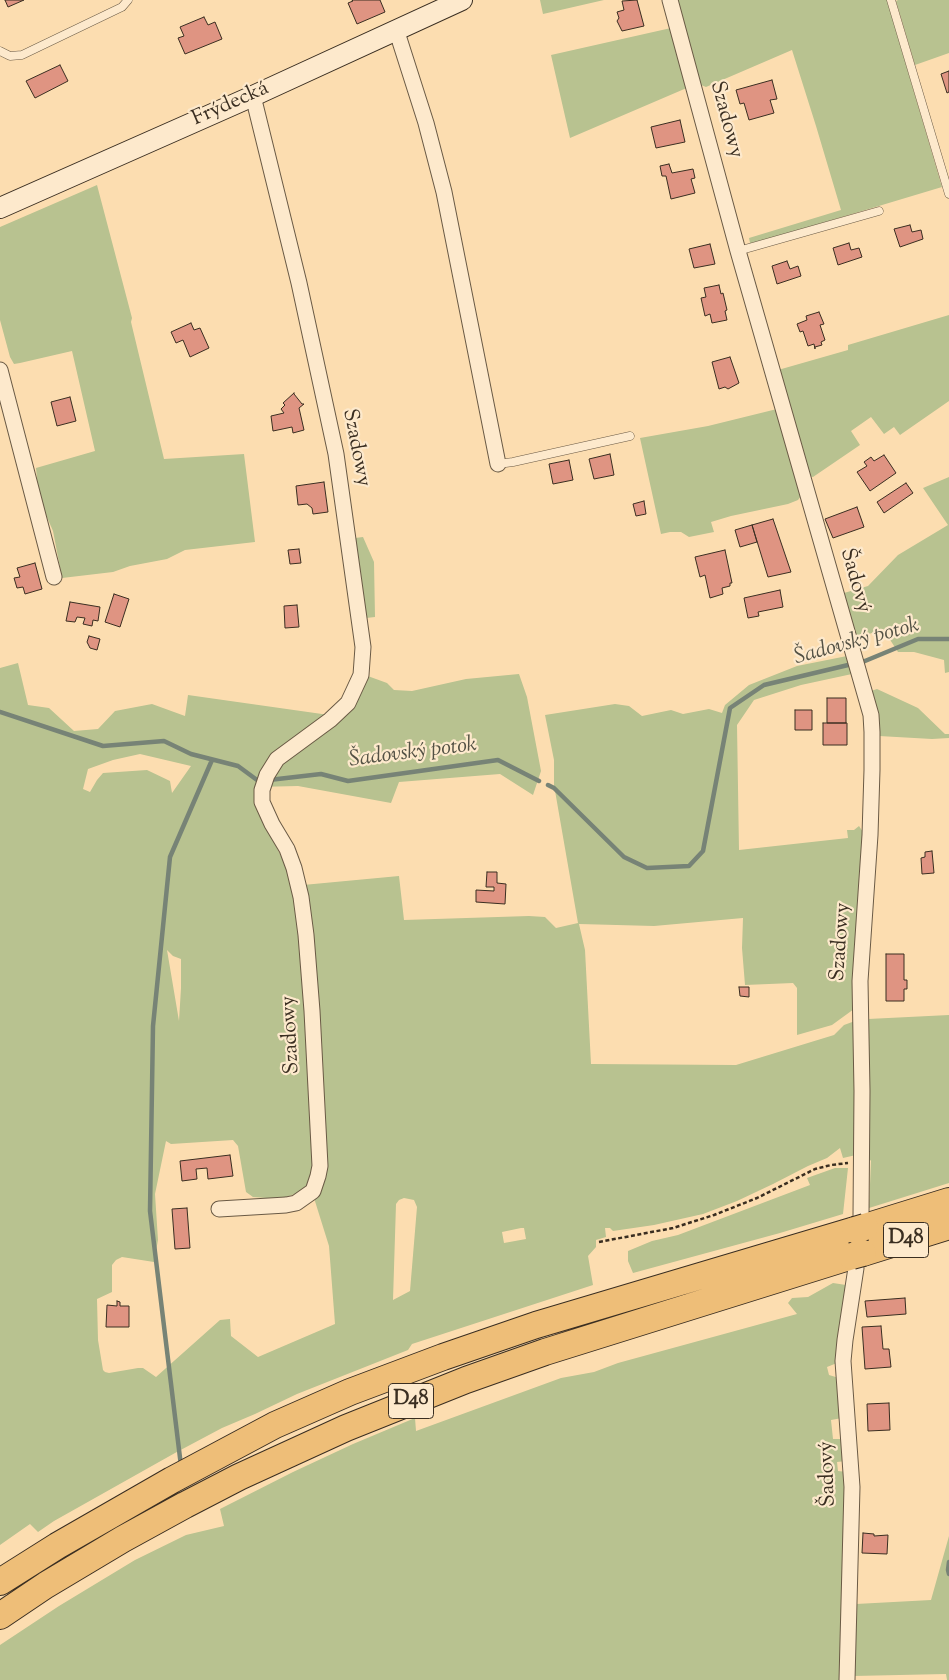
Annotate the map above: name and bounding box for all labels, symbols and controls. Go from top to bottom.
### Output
street label: Frýdecká [189,77,273,133]
street label: Szadowy [703,79,747,161]
street label: Szadowy [335,407,375,489]
street label: Šadový [833,546,875,616]
water label: Šadovský potok [792,614,922,672]
water label: Šadovský potok [348,733,478,775]
street label: Szadowy [827,902,857,982]
street label: Szadowy [277,995,307,1075]
road number: D48 [884,1222,928,1258]
road number: D48 [388,1384,434,1418]
street label: Šadový [815,1441,843,1507]

